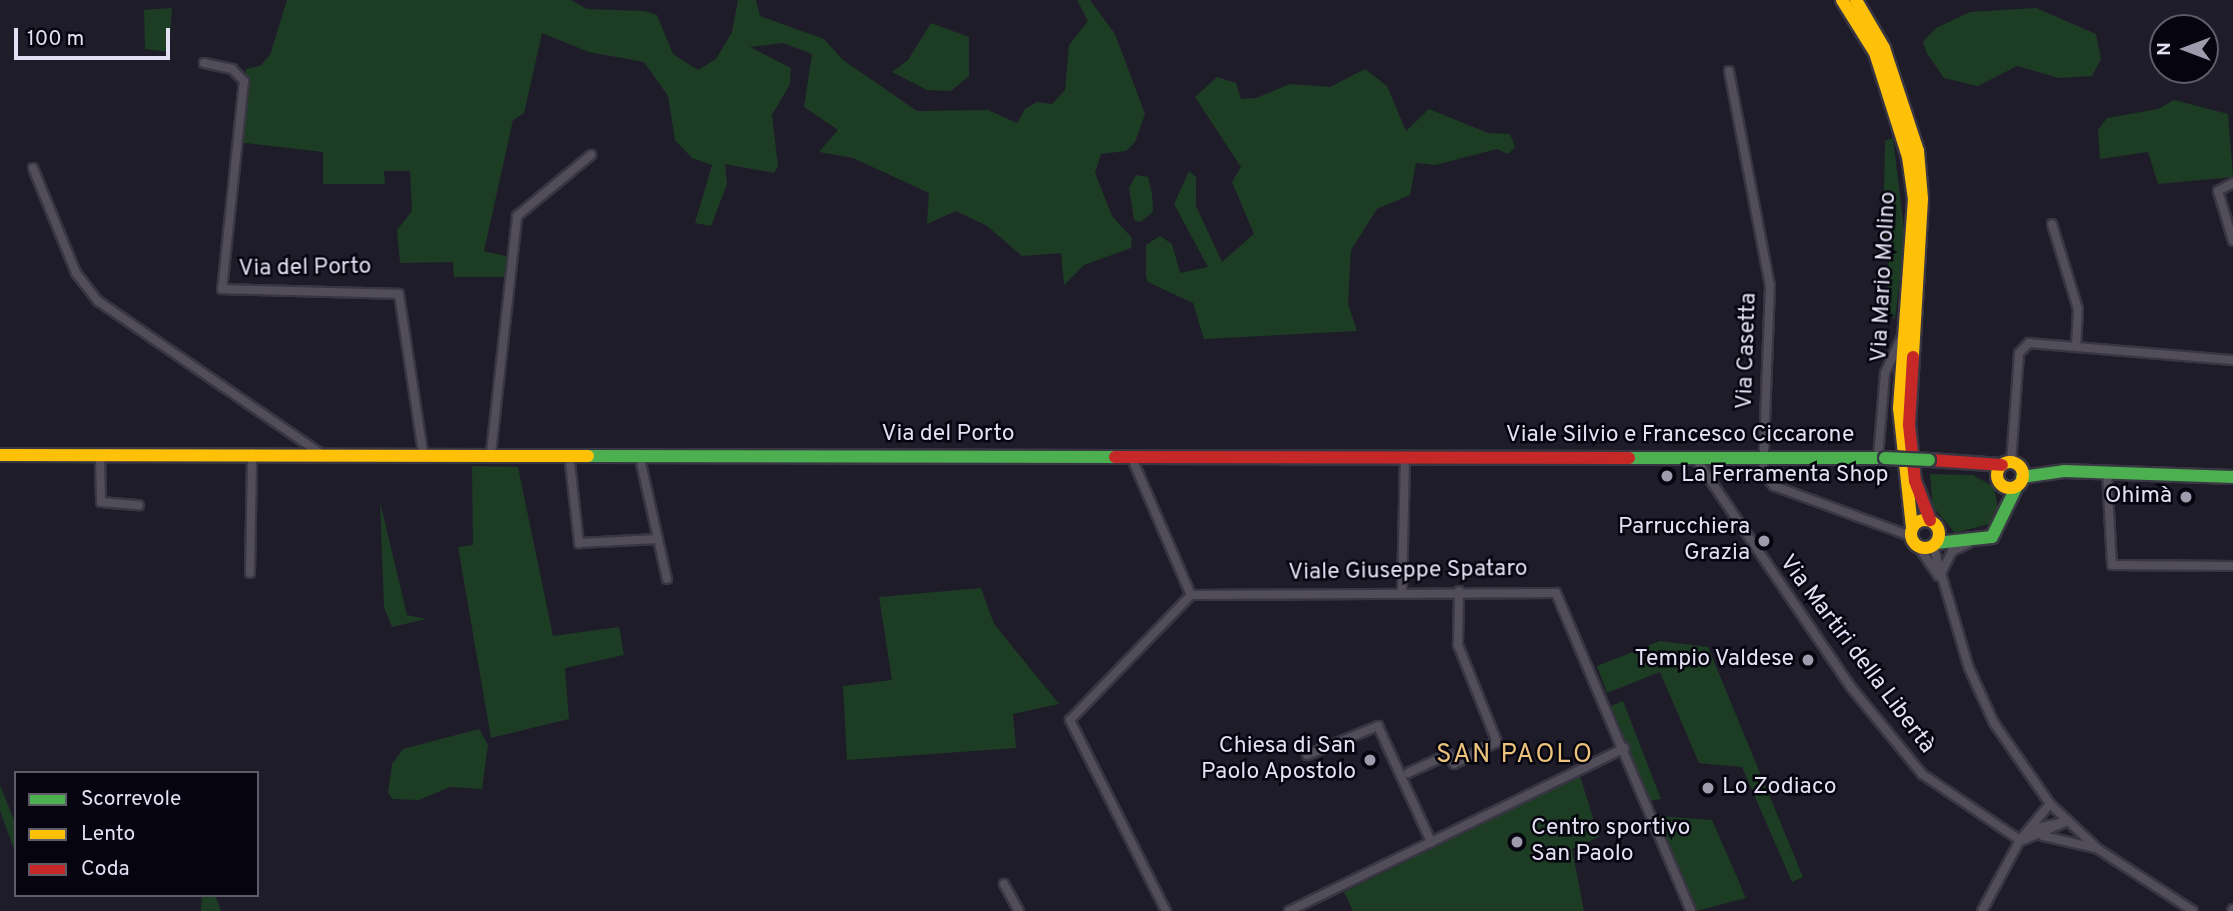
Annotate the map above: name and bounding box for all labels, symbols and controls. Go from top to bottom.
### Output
scale bar [18,14,173,58]
north arrow [2149,14,2219,84]
text: 100 m [27,26,84,53]
text: N [2153,42,2177,56]
street label: Via Mario Molino [1867,191,1903,363]
street label: Via del Porto [238,254,372,284]
street label: Via Casetta [1732,292,1764,410]
street label: Via del Porto [882,421,1014,449]
street label: Viale Silvio e Francesco Ciccarone [1506,422,1854,450]
place label: La Ferramenta Shop [1681,462,1889,490]
marker: La Ferramenta Shop [1659,468,1675,484]
place label: Ohimà [2105,483,2172,511]
marker: Ohimà [2178,489,2194,505]
place label: Parrucchiera Grazia [1618,514,1750,568]
marker: Parrucchiera Grazia [1756,533,1772,549]
street label: Via Martiri della Libertà [1772,550,1940,760]
street label: Viale Giuseppe Spataro [1288,556,1528,588]
place label: Tempio Valdese [1634,646,1794,674]
marker: Tempio Valdese [1800,652,1816,668]
place label: Chiesa di San Paolo Apostolo [1200,733,1356,787]
district label: SAN PAOLO [1437,740,1593,772]
marker: Chiesa di San Paolo Apostolo [1362,752,1378,768]
legend [14,771,259,897]
place label: Lo Zodiaco [1722,774,1837,802]
marker: Lo Zodiaco [1700,780,1716,796]
text: Scorrevole [81,786,181,813]
place label: Centro sportivo San Paolo [1531,815,1690,869]
text: Lento [81,821,135,848]
marker: Centro sportivo San Paolo [1509,834,1525,850]
text: Coda [81,856,130,883]

